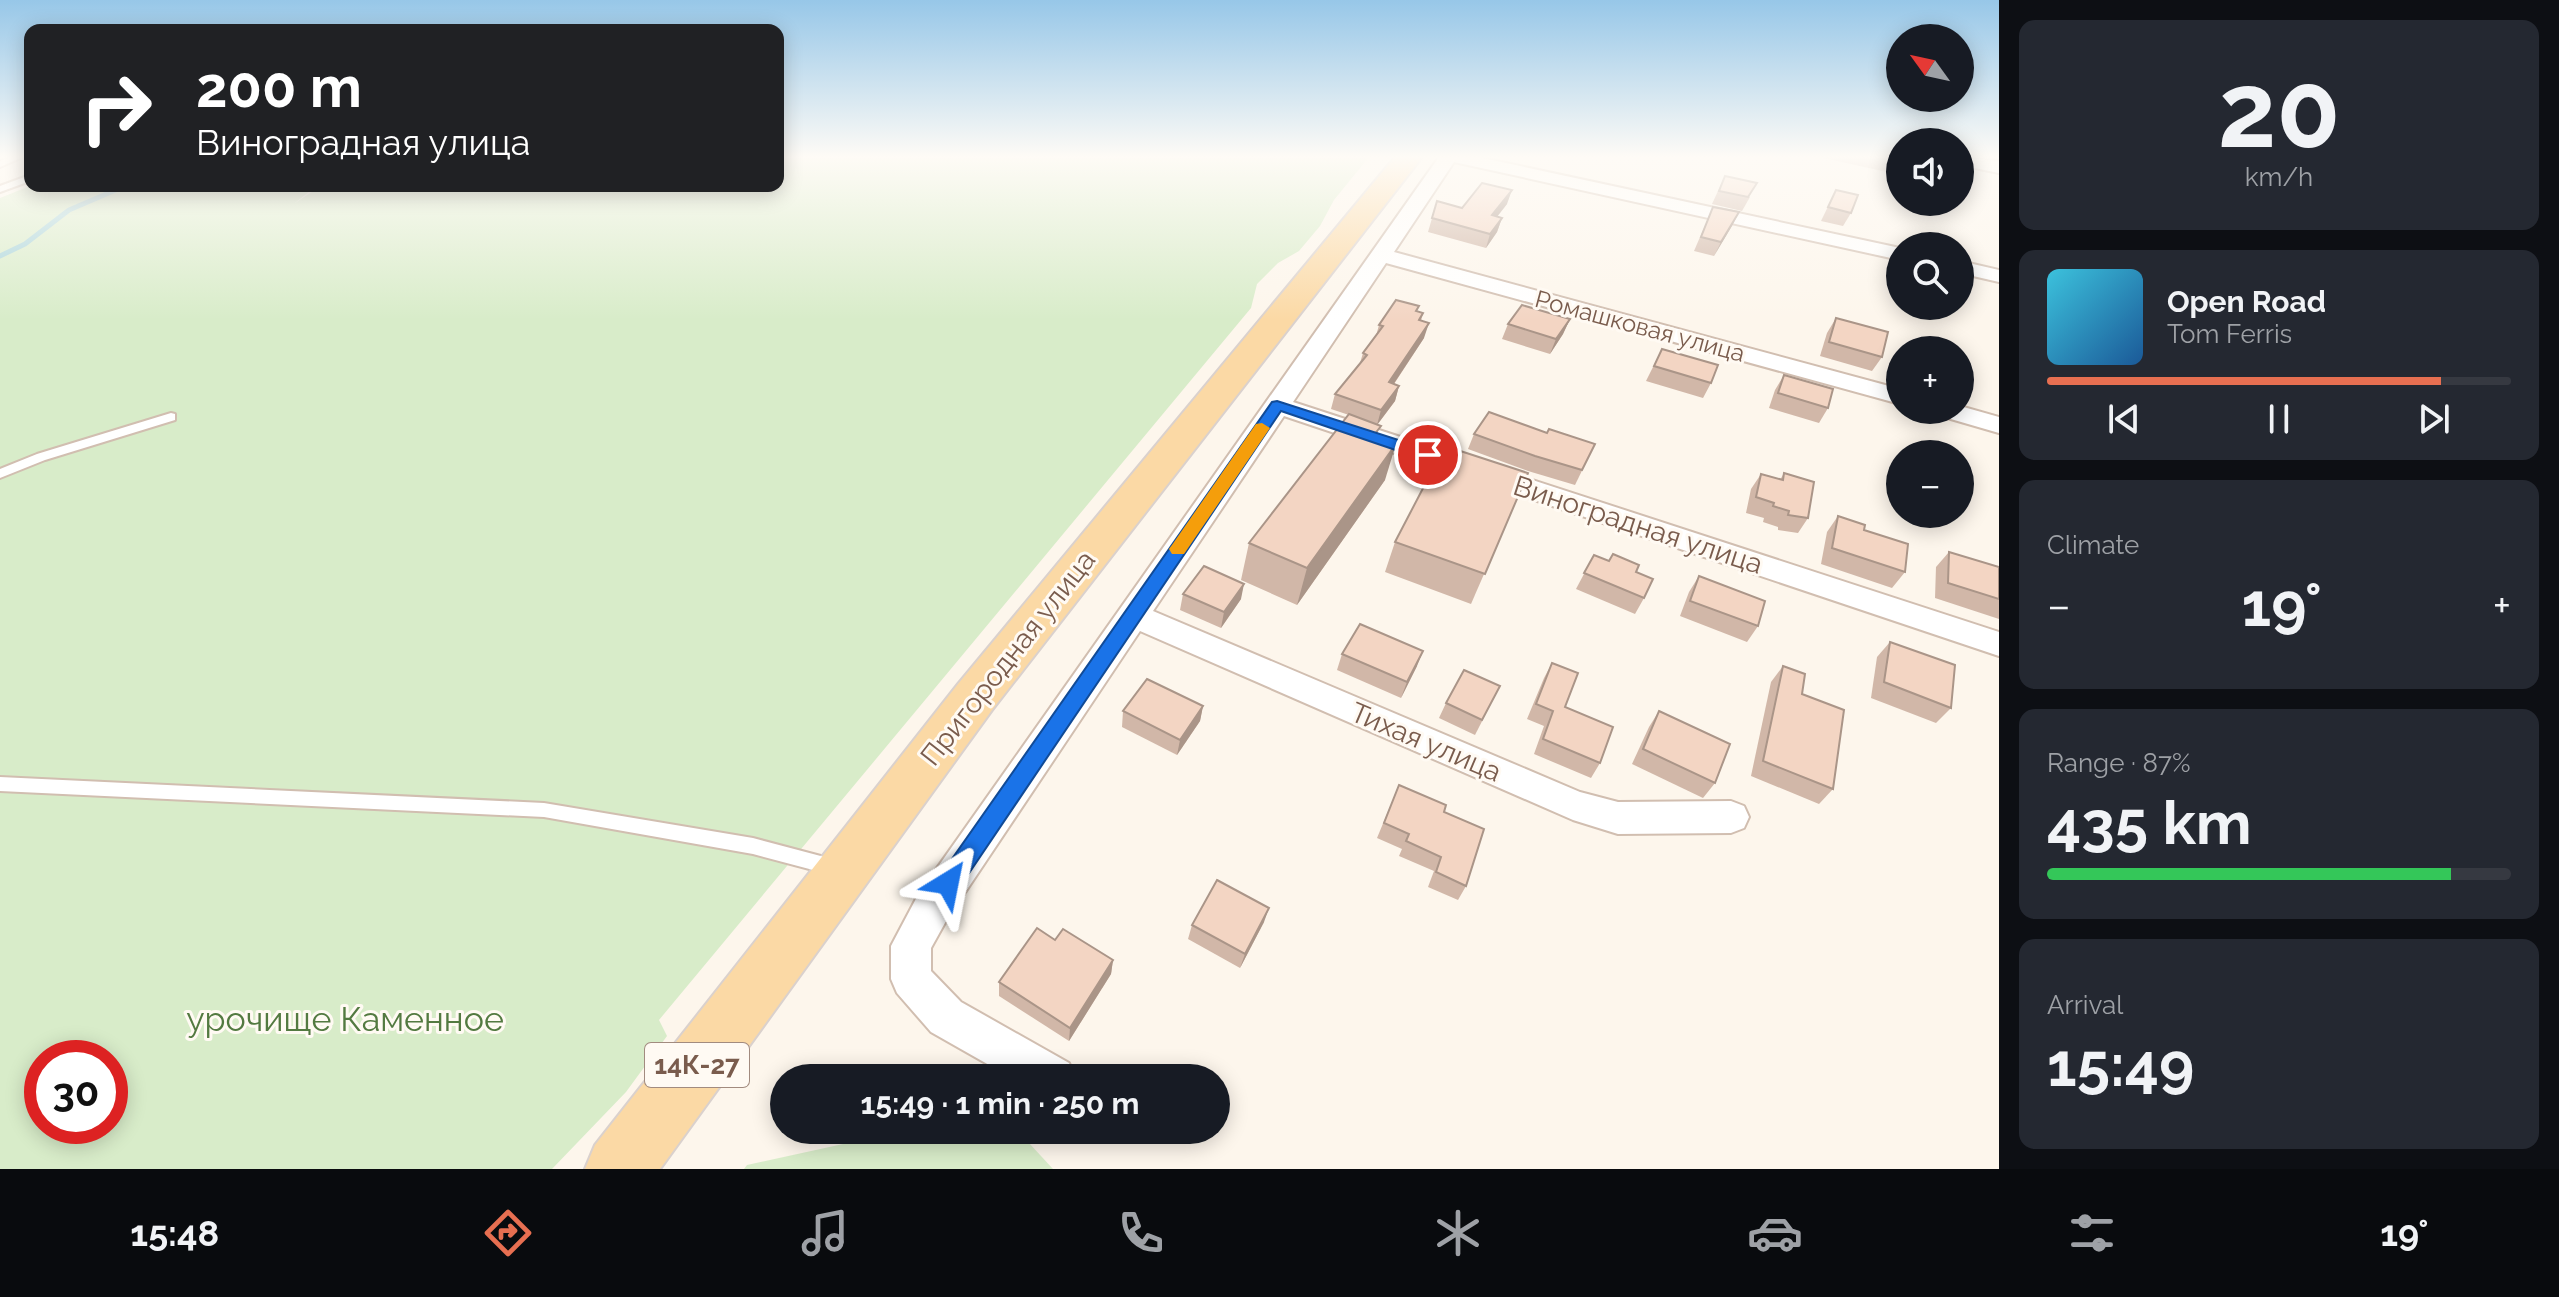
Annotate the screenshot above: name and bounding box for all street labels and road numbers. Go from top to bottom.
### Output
street label: Ромашковая улица [1532,284,1748,368]
street label: Виноградная улица [1509,469,1767,581]
street label: Пригородная улица [914,544,1102,772]
street label: Тихая улица [1346,695,1506,789]
road number: 14К-27 [645,1043,749,1087]

